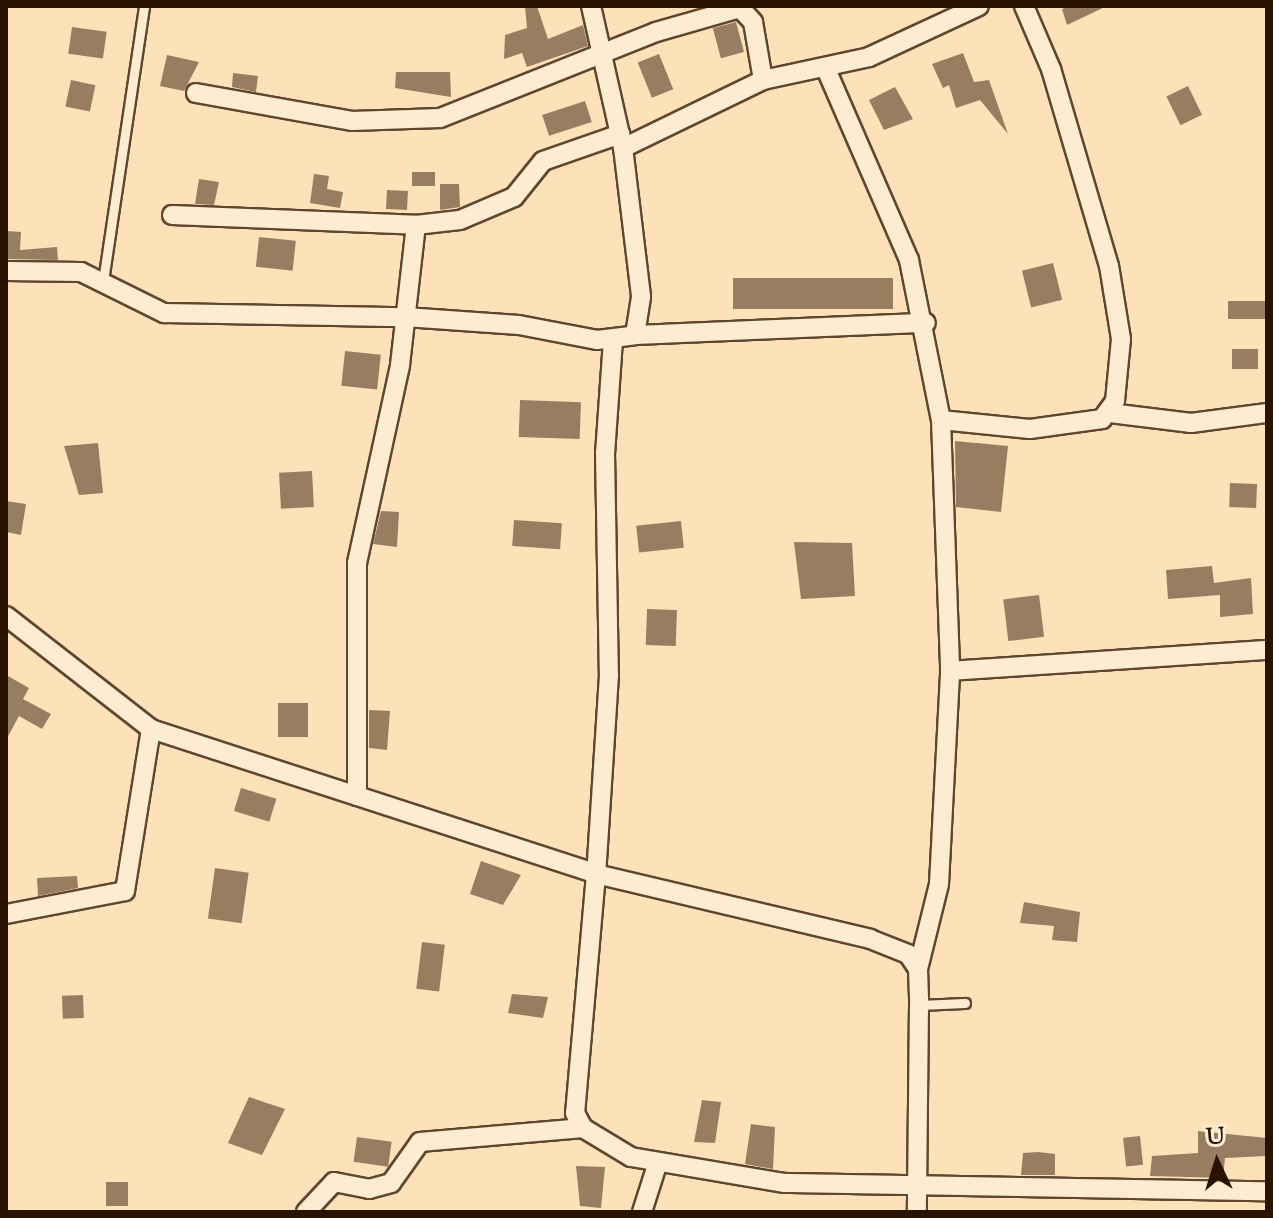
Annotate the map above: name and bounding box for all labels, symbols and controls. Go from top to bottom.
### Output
text: U [1205,1121,1225,1155]
north arrow [1177,1122,1257,1202]

